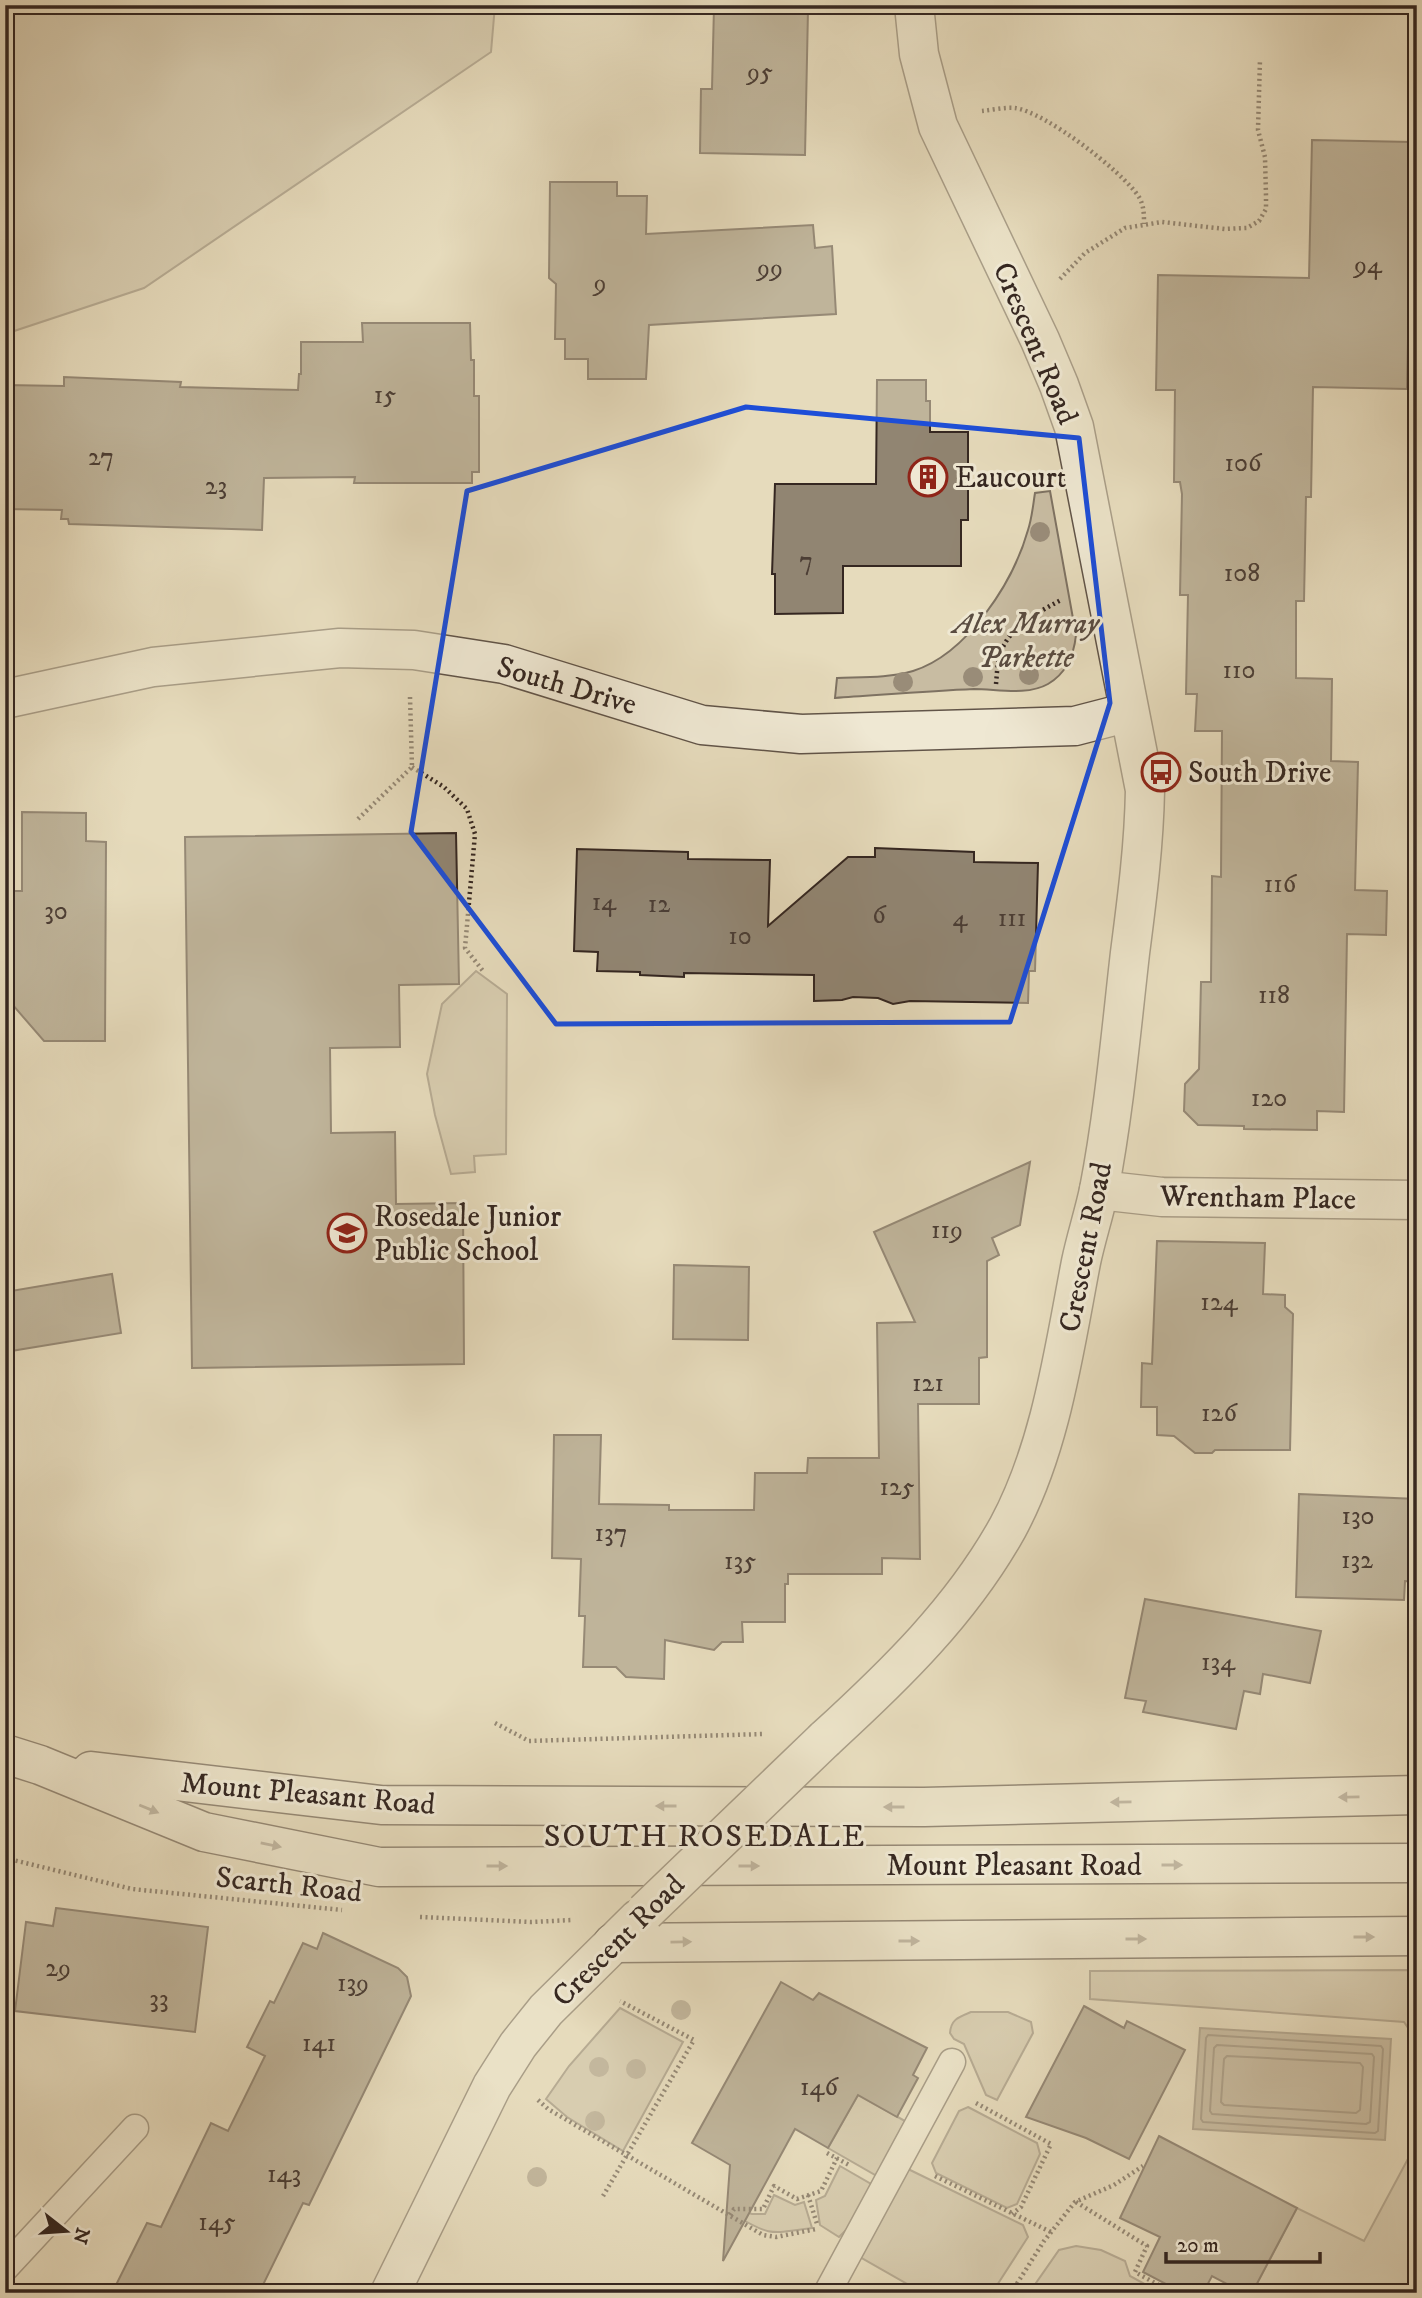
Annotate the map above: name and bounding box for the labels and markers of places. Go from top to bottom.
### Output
building icon: Eaucourt [907,456,949,498]
place label: Eaucourt [955,460,1066,497]
bus stop icon: South Drive [1140,751,1182,793]
place label: South Drive [1188,755,1331,792]
place label: Rosedale Junior Public School [374,1199,561,1270]
school or university icon: Rosedale Junior Public School [326,1212,368,1254]

